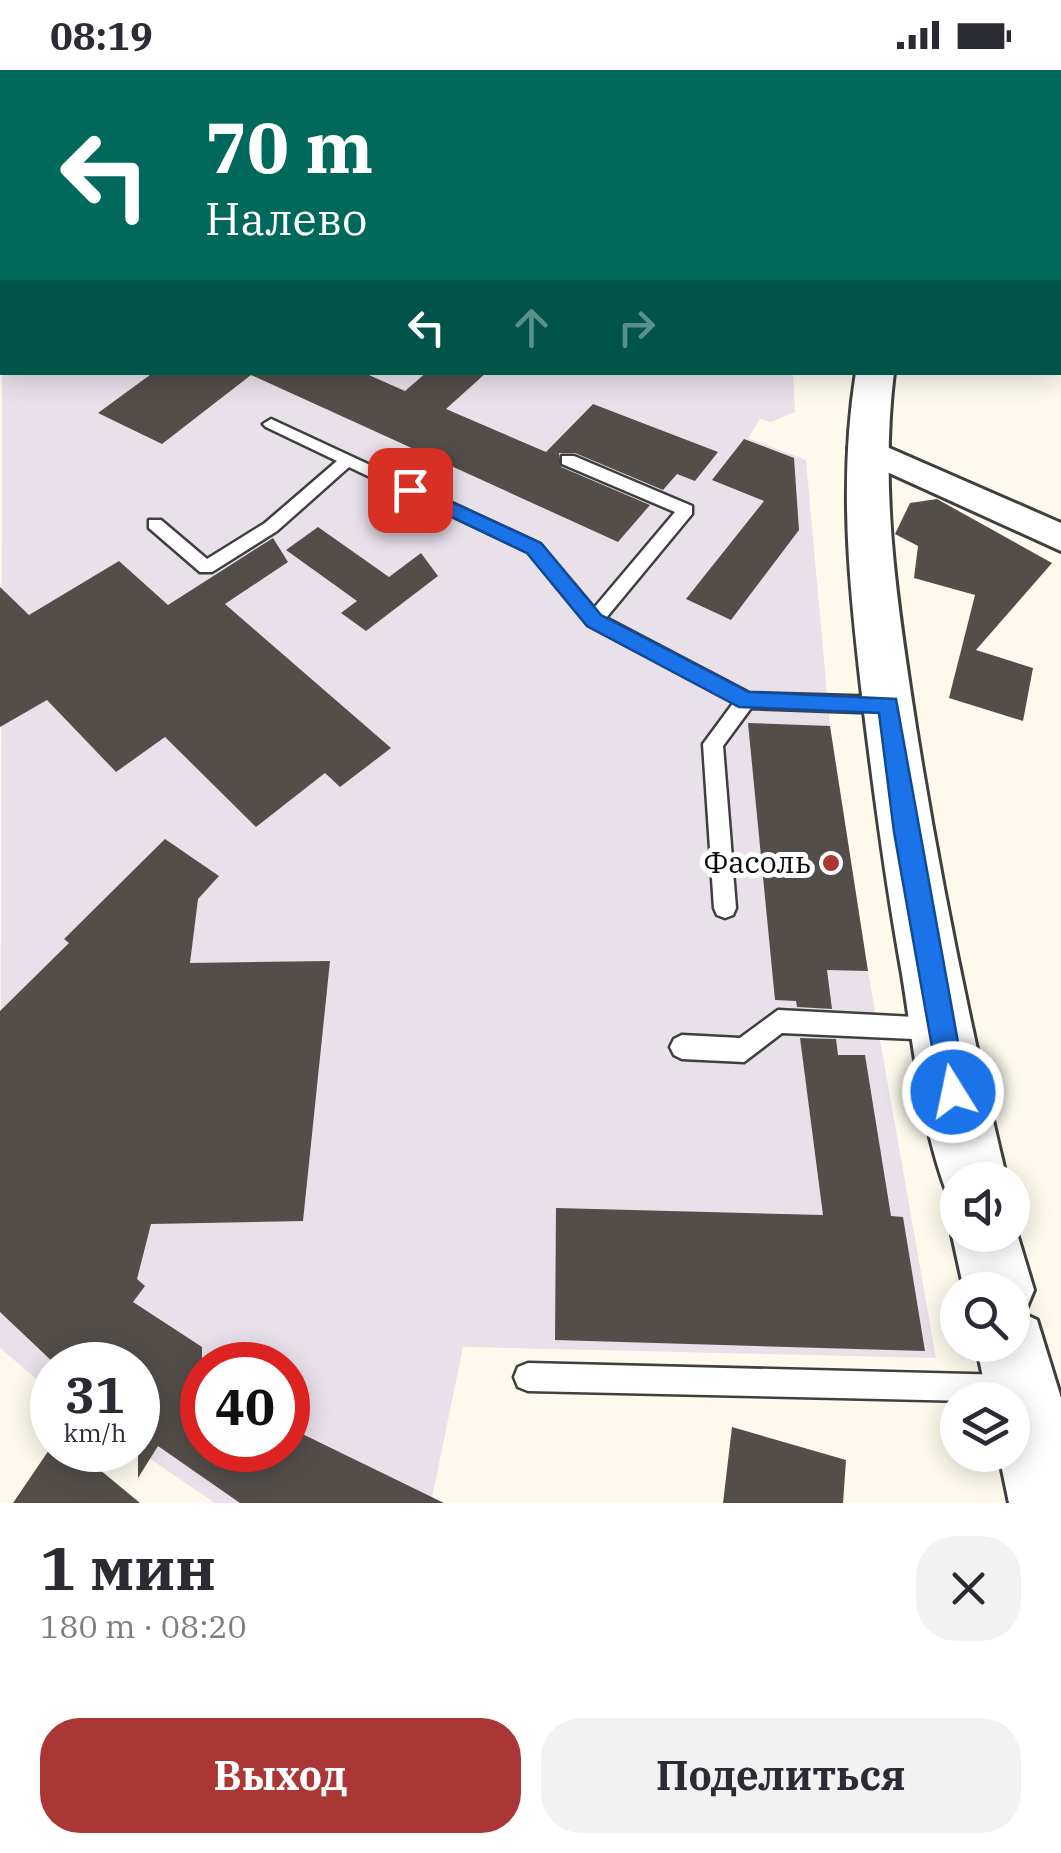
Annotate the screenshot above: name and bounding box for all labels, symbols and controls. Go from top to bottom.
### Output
text: 08:19 [50,11,153,60]
text: 70 m [205,101,373,192]
icon: left [40,110,170,240]
text: Налево [205,189,367,247]
icon: left [399,300,454,355]
icon: ahead [504,300,559,355]
icon: right [609,300,664,355]
pin [368,448,453,533]
icon: arrive [383,463,438,518]
place label: Фасоль [703,842,811,881]
marker: Фасоль [820,852,842,874]
position arrow [901,1040,1005,1144]
map controls [940,1162,1030,1472]
button: sound [940,1162,1030,1252]
button: search [940,1272,1030,1362]
speed limit sign: 40 [180,1342,310,1472]
text: 31 [65,1362,125,1427]
button: layers [940,1382,1030,1472]
text: km/h [63,1416,127,1449]
text: 1 мин [40,1528,216,1607]
button: close [916,1536,1021,1641]
text: 180 m · 08:20 [40,1605,247,1647]
button: Выход [40,1718,521,1833]
button: Поделиться [541,1718,1021,1833]

